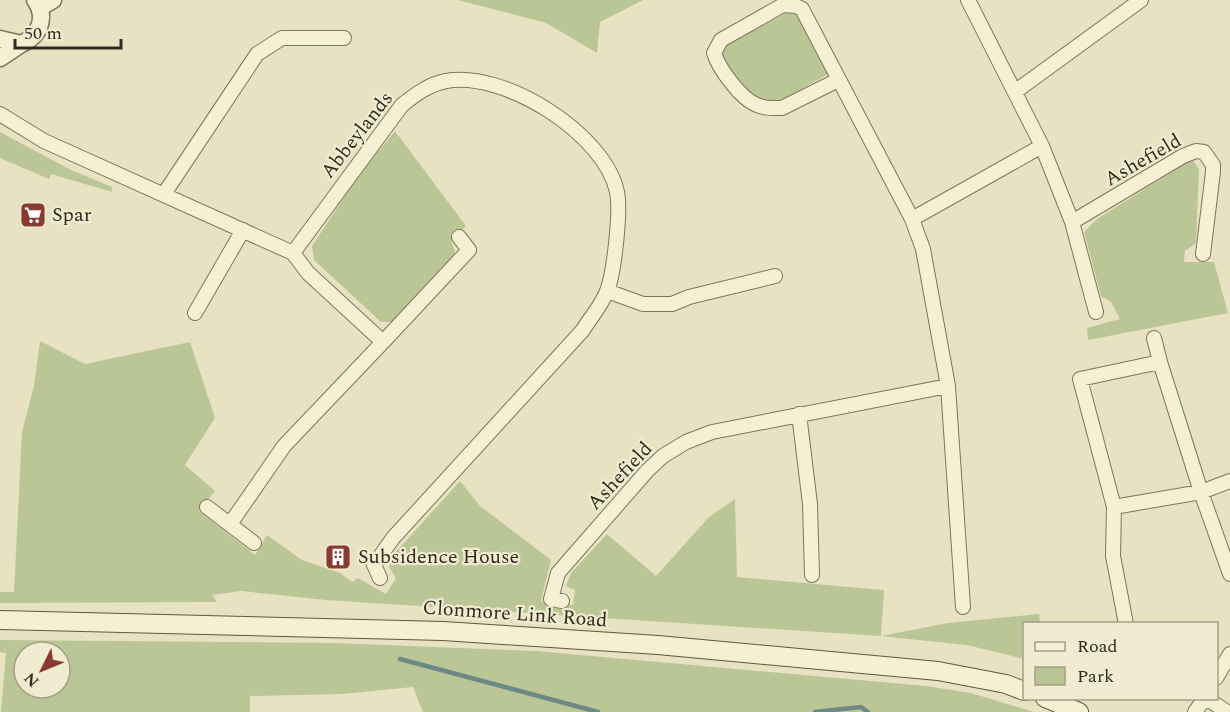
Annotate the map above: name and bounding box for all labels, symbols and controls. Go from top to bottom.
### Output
scale bar [15,12,122,50]
text: 50 m [24,20,62,47]
street label: Abbeylands [313,85,401,185]
street label: Ashefield [1099,126,1187,194]
supermarket icon: Spar [18,200,48,230]
place label: Spar [52,200,92,230]
street label: Ashefield [580,435,660,517]
building icon: Subsidence House [323,542,353,572]
place label: Subsidence House [358,542,519,572]
street label: Clonmore Link Road [422,593,608,635]
legend [1023,622,1218,700]
text: Road [1077,633,1118,660]
north arrow [12,640,72,700]
text: Park [1077,663,1114,690]
text: N [19,667,45,693]

